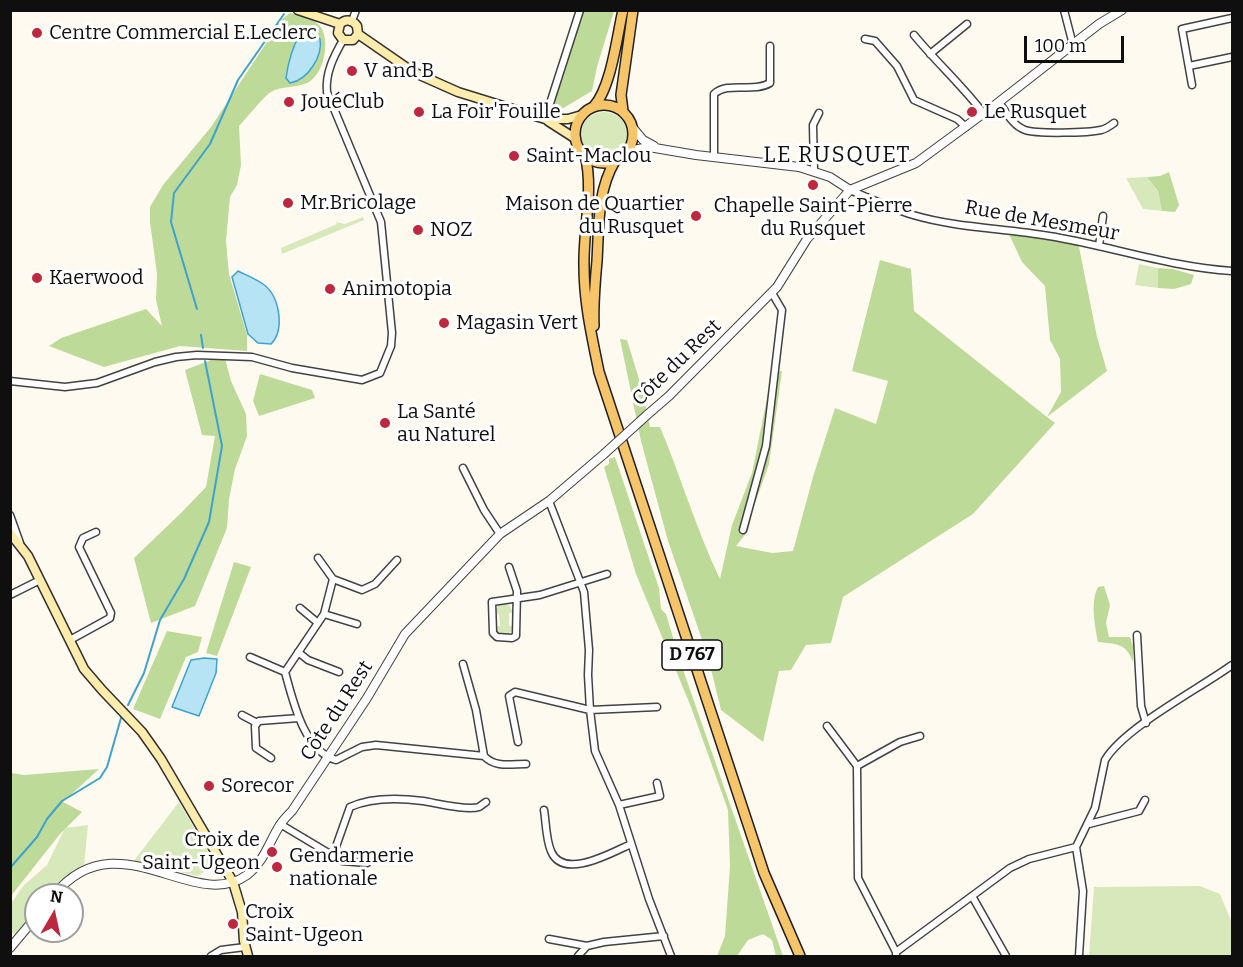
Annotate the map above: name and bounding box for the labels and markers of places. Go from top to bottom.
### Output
place label: Centre Commercial E.Leclerc [49,21,317,45]
marker: Centre Commercial E.Leclerc [30,26,44,40]
place label: V and B [364,59,434,83]
marker: V and B [345,64,359,78]
place label: JouéClub [301,90,384,114]
marker: JouéClub [282,95,296,109]
place label: La Foir'Fouille [431,100,561,124]
place label: Le Rusquet [984,100,1087,124]
marker: La Foir'Fouille [412,105,426,119]
marker: Le Rusquet [965,105,979,119]
place label: Saint-Maclou [526,144,651,168]
marker: Saint-Maclou [507,149,521,163]
marker: Chapelle Saint-Pierre du Rusquet [806,178,820,192]
place label: Mr.Bricolage [300,191,416,215]
place label: Maison de Quartier du Rusquet [505,192,684,239]
place label: Chapelle Saint-Pierre du Rusquet [713,194,913,241]
marker: Mr.Bricolage [281,196,295,210]
marker: Maison de Quartier du Rusquet [689,209,703,223]
place label: NOZ [430,218,472,242]
marker: NOZ [411,223,425,237]
place label: Kaerwood [49,266,144,290]
marker: Kaerwood [30,271,44,285]
place label: Animotopia [342,277,452,301]
marker: Animotopia [323,282,337,296]
place label: Magasin Vert [456,311,578,335]
marker: Magasin Vert [437,316,451,330]
place label: La Santé au Naturel [397,400,495,447]
marker: La Santé au Naturel [378,416,392,430]
place label: Sorecor [221,774,294,798]
marker: Sorecor [202,779,216,793]
place label: Croix de Saint-Ugeon [142,828,260,875]
place label: Gendarmerie nationale [289,844,414,891]
marker: Croix de Saint-Ugeon [265,845,279,859]
marker: Gendarmerie nationale [270,860,284,874]
place label: Croix Saint-Ugeon [245,900,363,947]
marker: Croix Saint-Ugeon [226,917,240,931]

